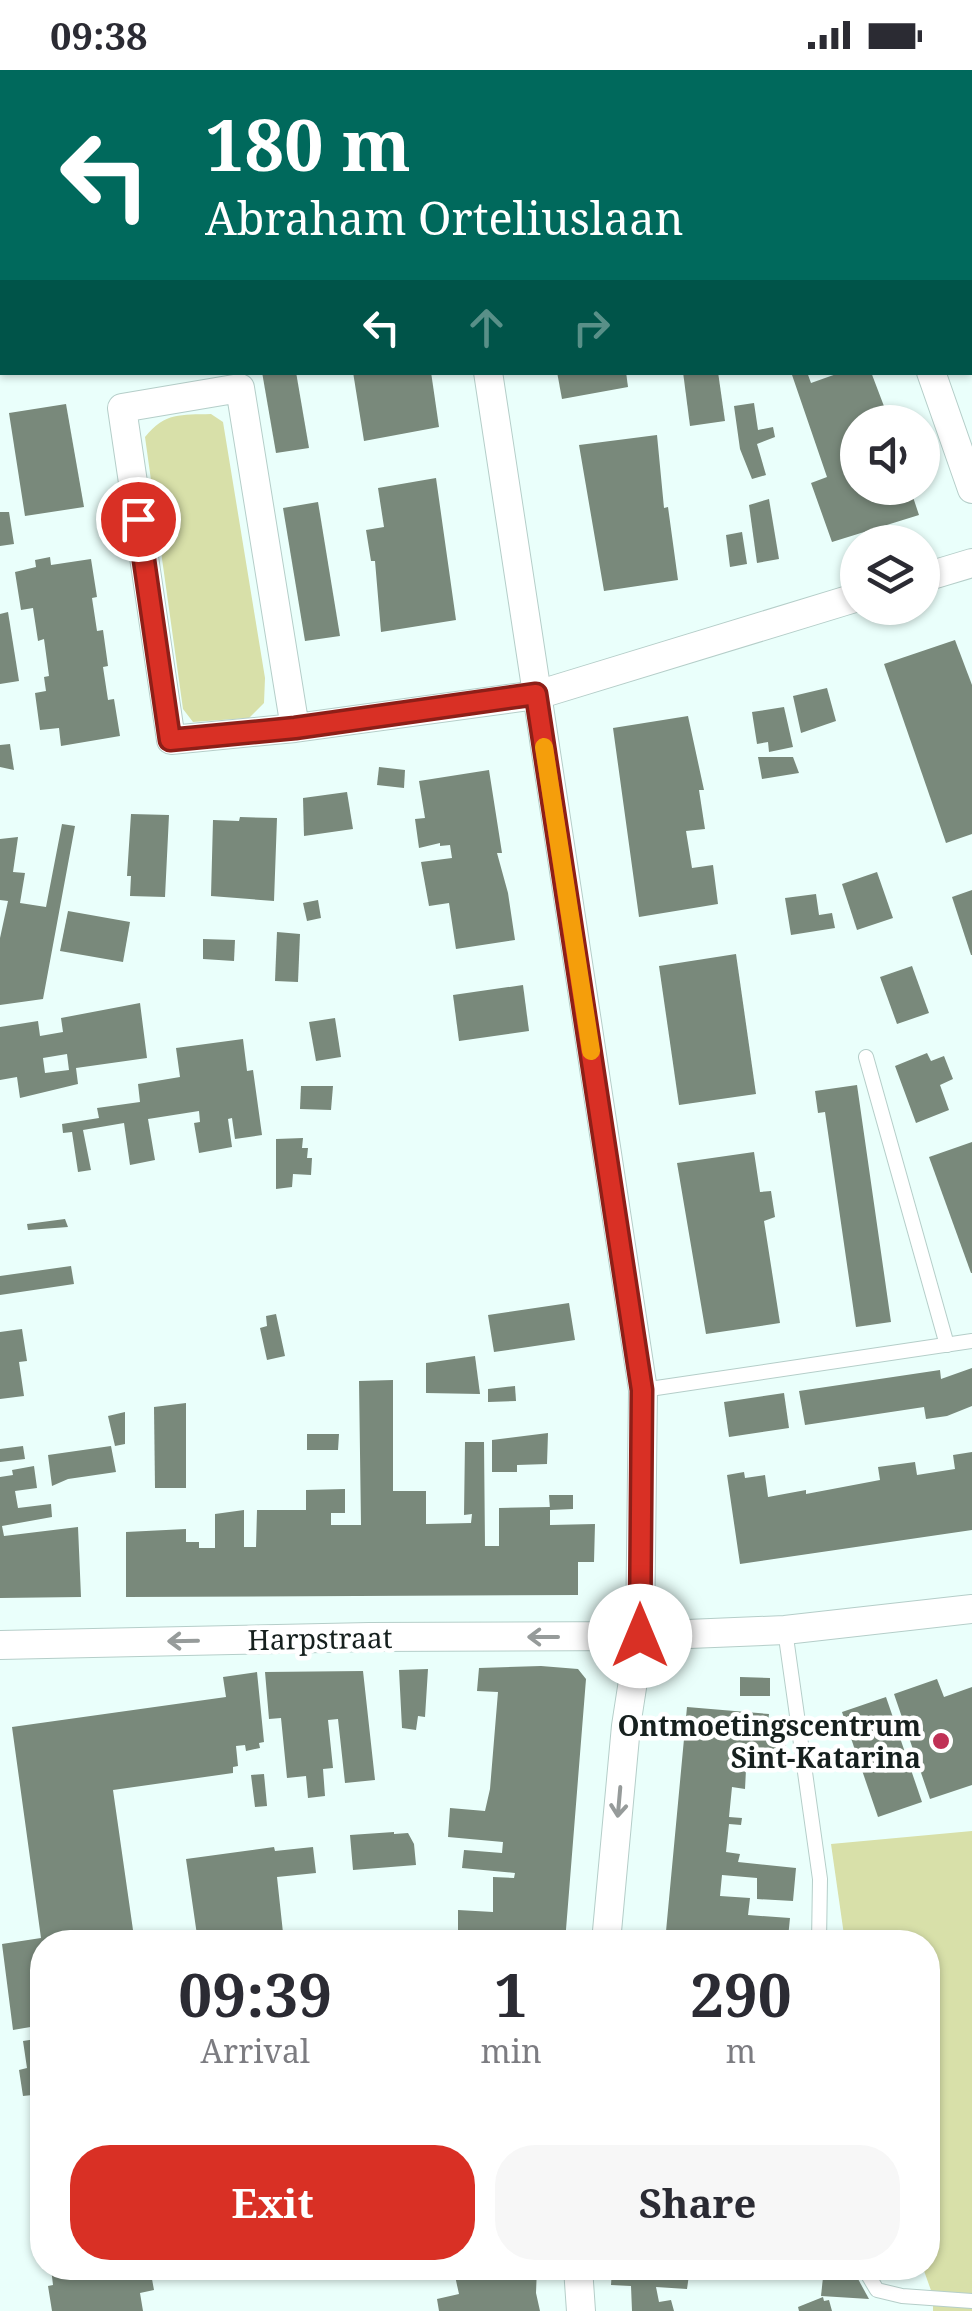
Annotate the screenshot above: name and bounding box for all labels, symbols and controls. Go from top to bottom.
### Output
text: 09:38 [50,9,147,61]
text: 180 m [205,96,411,192]
icon: left [40,110,170,240]
text: Abraham Orteliuslaan [205,187,684,248]
icon: left [354,300,409,355]
icon: ahead [459,300,514,355]
icon: right [564,300,619,355]
map controls [840,405,940,625]
button: sound [840,405,940,505]
pin [96,477,181,562]
icon: arrive [111,492,166,547]
button: layers [840,525,940,625]
position arrow [588,1584,692,1688]
street label: Harpstraat [247,1618,393,1658]
one-way arrow [527,1628,560,1646]
one-way arrow [167,1631,199,1650]
place label: Ontmoetingscentrum Sint-Katarina [617,1706,921,1776]
marker: Ontmoetingscentrum Sint-Katarina [930,1730,952,1752]
one-way arrow [609,1786,628,1818]
text: 09:39 [178,1953,332,2035]
text: 1 [494,1953,528,2035]
text: 290 [690,1953,792,2035]
text: Arrival [201,2029,310,2072]
text: min [481,2029,542,2072]
text: m [726,2029,756,2072]
button: Exit [70,2145,475,2260]
button: Share [495,2145,900,2260]

